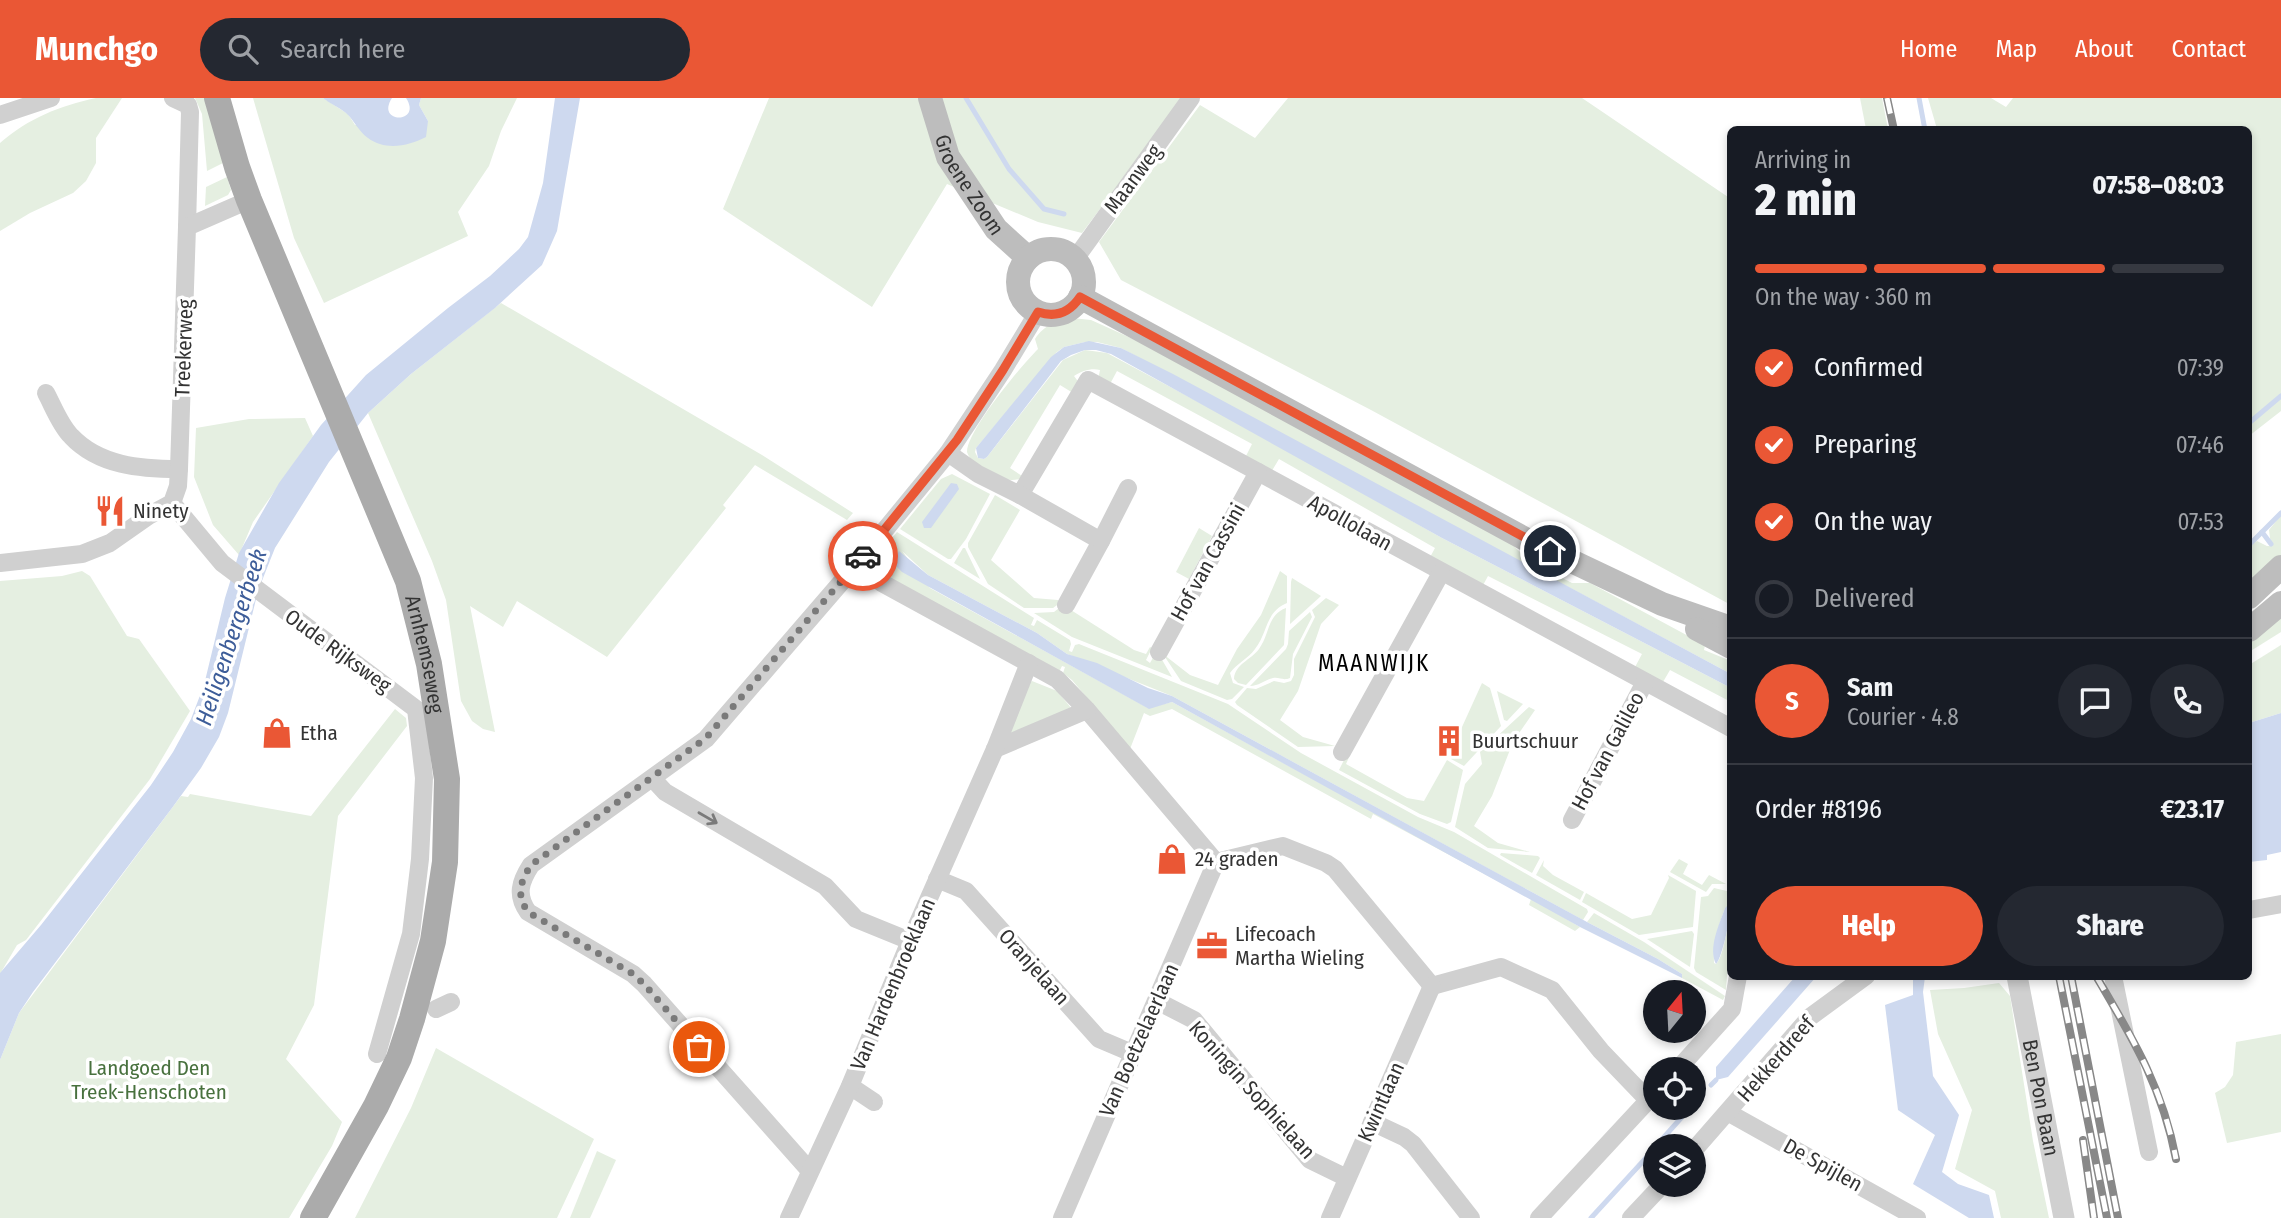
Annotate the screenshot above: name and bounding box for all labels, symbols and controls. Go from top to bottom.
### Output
search box [200,18,690,81]
text: Munchgo [35,29,158,69]
icon: search [224,30,262,68]
text: Search here [280,34,405,65]
text: Home [1900,35,1957,63]
text: Map [1995,35,2037,63]
text: About [2075,35,2133,63]
text: Contact [2171,35,2246,63]
street label: Groene Zoom [929,131,1010,240]
street label: Maanweg [1098,139,1168,219]
text: Arriving in [1755,146,1851,174]
text: 07:58–08:03 [2092,170,2224,201]
text: 2 min [1755,172,1857,227]
text: On the way · 360 m [1755,283,1932,311]
street label: Treekerweg [169,299,199,397]
icon: check [1755,349,1793,387]
text: Confirmed [1814,352,1924,383]
text: 07:39 [2177,354,2224,382]
icon: check [1755,426,1793,464]
text: Preparing [1814,429,1916,460]
text: 07:46 [2176,431,2224,459]
street label: Apollolaan [1303,489,1397,557]
restaurant icon: Ninety [93,494,127,528]
place label: Ninety [133,498,189,524]
street label: Hof van Cassini [1165,499,1251,625]
icon: check [1755,503,1793,541]
text: On the way [1814,506,1932,537]
text: 07:53 [2177,508,2224,536]
courier [828,521,898,591]
pin [1520,521,1580,581]
icon: home [1531,532,1569,570]
icon: car [844,537,882,575]
water label: Heiligenbergerbeek [189,545,273,729]
text: Delivered [1814,583,1915,614]
street label: Arnhemseweg [399,592,450,715]
street label: Oude Rijksweg [280,604,396,698]
district label: MAANWIJK [1318,649,1430,677]
button: chat [2058,664,2132,738]
button: phone [2150,664,2224,738]
text: Sam [1847,672,1893,703]
text: S [1785,686,1799,717]
street label: Hof van Galileo [1566,687,1650,815]
text: Courier · 4.8 [1847,703,1959,731]
shop icon: Etha [260,716,294,750]
place label: Etha [300,720,338,746]
building icon: Buurtschuur [1432,724,1466,758]
place label: Buurtschuur [1472,728,1579,754]
text: Order #8196 [1755,794,1882,825]
text: €23.17 [2161,794,2224,825]
one-way arrow [698,811,718,825]
shop icon: 24 graden [1155,842,1189,876]
place label: 24 graden [1195,846,1278,872]
button: Help [1755,886,1983,966]
button: Share [1997,886,2224,966]
street label: Van Hardenbroeklaan [845,894,941,1074]
place label: Lifecoach Martha Wieling [1235,921,1364,971]
street label: Oranjelaan [993,923,1075,1011]
office icon: Lifecoach Martha Wieling [1195,929,1229,963]
street label: Van Boetzelaerlaan [1094,959,1184,1121]
north arrow [1643,980,1706,1043]
map controls [1643,980,1706,1197]
street label: Hekkerdreef [1732,1010,1821,1107]
street label: Koningin Sophielaan [1183,1016,1321,1164]
pin [669,1017,729,1077]
icon: bag [680,1028,718,1066]
street label: Ben Pon Baan [2017,1037,2065,1158]
park label: Landgoed Den Treek-Henschoten [71,1055,227,1105]
button: locate [1643,1057,1706,1120]
street label: Kwintlaan [1352,1058,1410,1146]
street label: De Spijlen [1779,1133,1867,1197]
button: layers [1643,1134,1706,1197]

